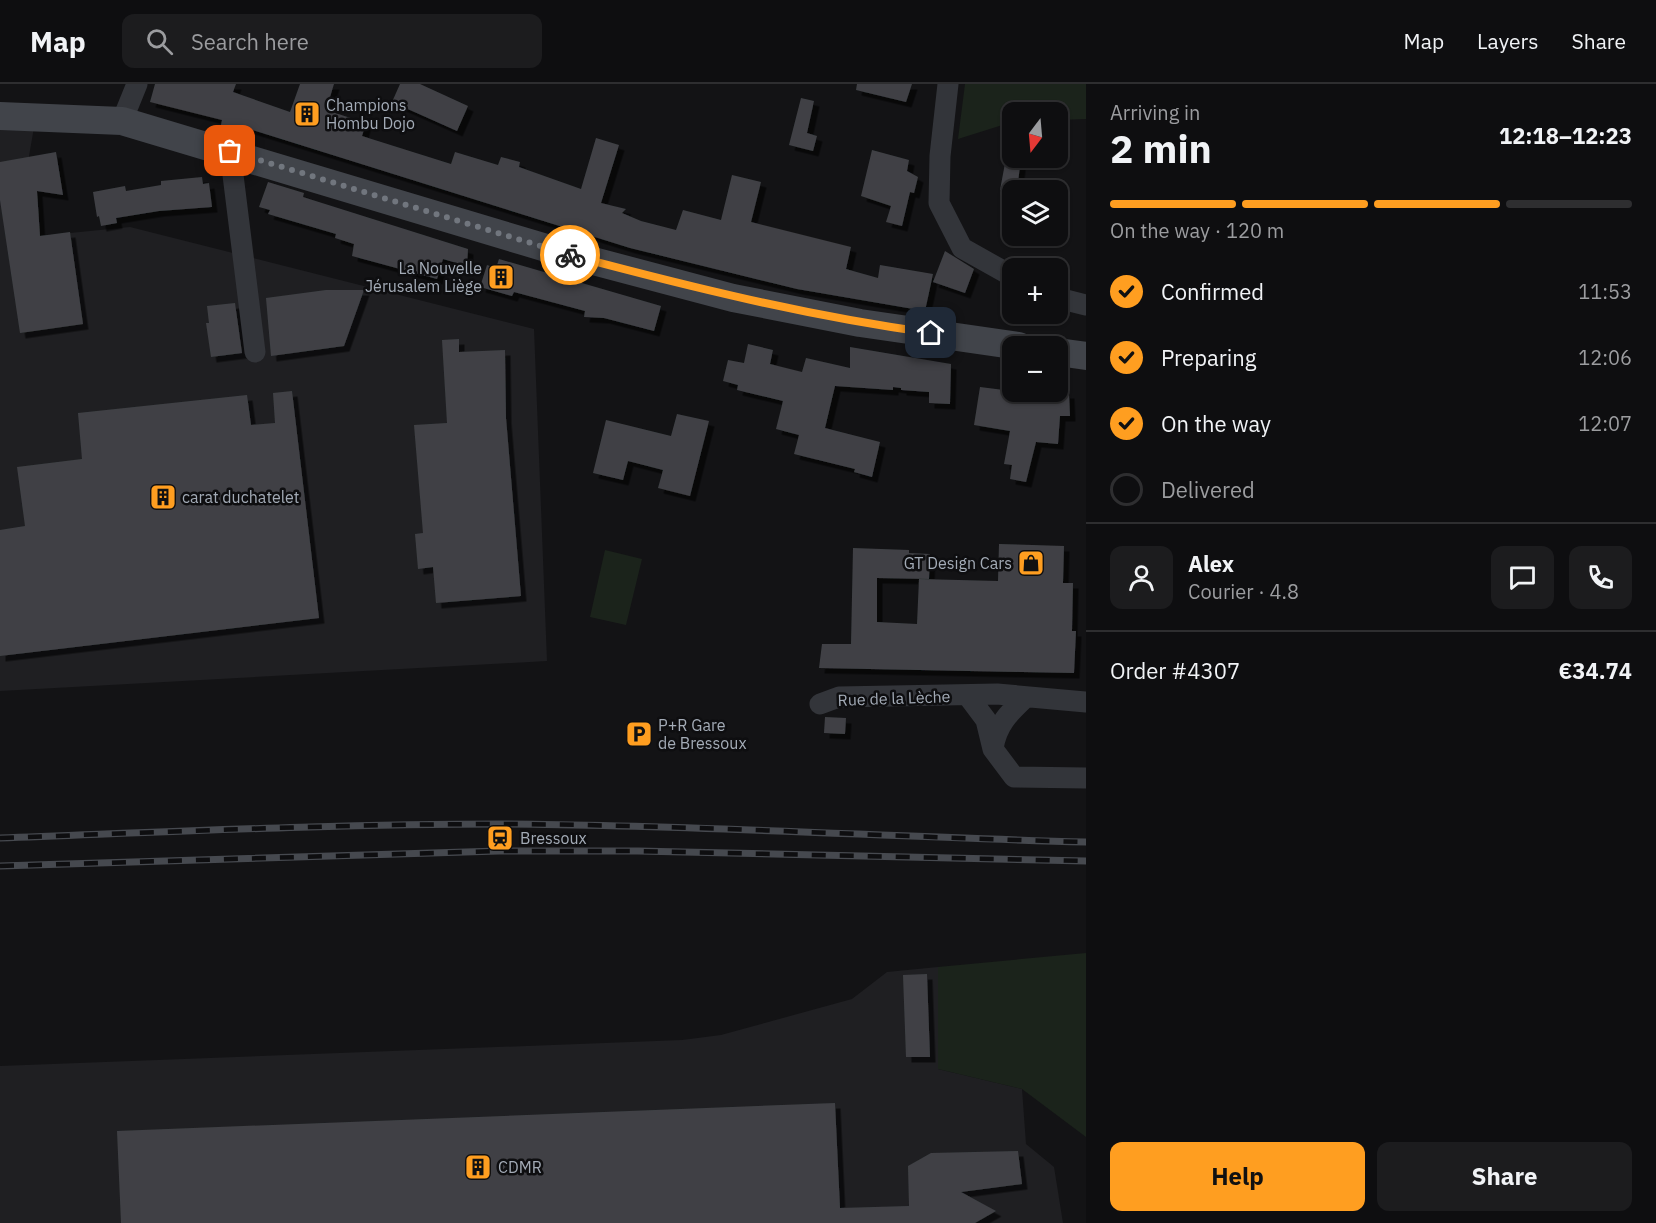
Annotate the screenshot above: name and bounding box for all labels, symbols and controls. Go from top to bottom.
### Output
search box [122,14,542,68]
text: Map [30,23,86,60]
icon: search [143,25,176,58]
text: Search here [191,27,309,56]
text: Map [1404,27,1444,55]
text: Layers [1477,27,1539,55]
text: Share [1572,27,1626,55]
place label: Champions Hombu Dojo [326,95,415,133]
building icon: Champions Hombu Dojo [292,99,322,129]
text: Arriving in [1110,99,1200,126]
north arrow [1002,102,1068,168]
map controls [1002,102,1068,402]
text: 12:18–12:23 [1499,121,1632,150]
text: 2 min [1110,123,1212,174]
pin [204,125,255,176]
icon: bag [213,134,246,167]
button: layers [1002,180,1068,246]
text: On the way · 120 m [1110,217,1284,244]
courier [540,225,600,285]
icon: bike [554,239,587,272]
place label: La Nouvelle Jérusalem Liège [365,258,482,296]
button: + [1002,258,1068,324]
building icon: La Nouvelle Jérusalem Liège [486,262,516,292]
icon: check [1110,275,1143,308]
text: Confirmed [1161,277,1264,306]
text: 11:53 [1578,278,1632,305]
pin [905,307,956,358]
icon: home [914,316,947,349]
button: − [1002,336,1068,402]
icon: check [1110,341,1143,374]
text: Preparing [1161,343,1256,372]
text: 12:06 [1578,344,1632,371]
icon: check [1110,407,1143,440]
text: On the way [1161,409,1271,438]
text: 12:07 [1578,410,1632,437]
text: Delivered [1161,475,1255,504]
building icon: carat duchatelet [148,482,178,512]
place label: carat duchatelet [182,487,299,507]
button: person [1110,546,1173,609]
button: chat [1491,546,1554,609]
button: phone [1569,546,1632,609]
shop icon: GT Design Cars [1016,548,1046,578]
text: Alex [1188,549,1234,578]
place label: GT Design Cars [904,553,1012,573]
text: Courier · 4.8 [1188,578,1299,605]
text: Order #4307 [1110,656,1240,685]
text: €34.74 [1559,656,1632,685]
street label: Rue de la Lèche [837,686,951,710]
place label: P+R Gare de Bressoux [658,715,747,753]
parking icon: P+R Gare de Bressoux [624,719,654,749]
station icon: Bressoux [485,823,515,853]
place label: Bressoux [520,828,587,848]
button: Help [1110,1142,1365,1211]
button: Share [1377,1142,1632,1211]
building icon: CDMR [463,1152,493,1182]
place label: CDMR [498,1157,542,1177]

